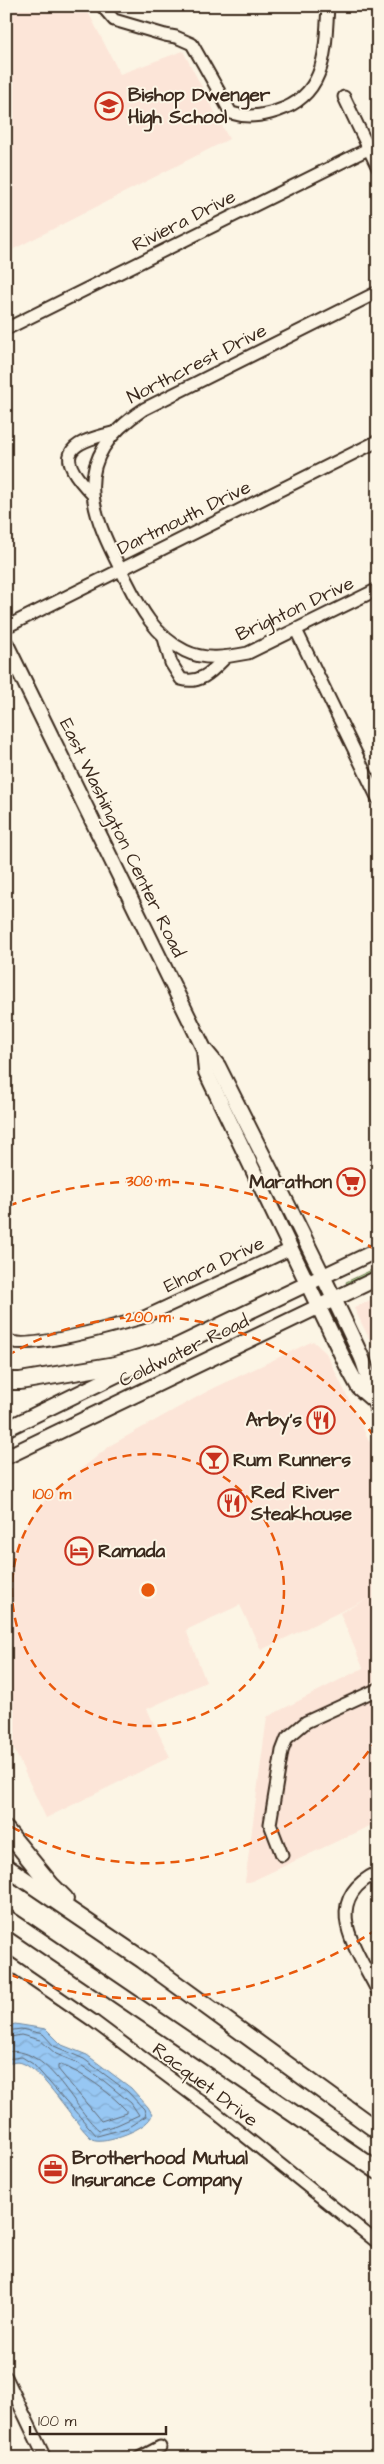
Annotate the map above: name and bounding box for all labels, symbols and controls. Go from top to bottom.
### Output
place label: Bishop Dwenger High School [128,82,271,132]
school or university icon: Bishop Dwenger High School [94,91,124,121]
street label: Riviera Drive [128,183,240,259]
street label: Northcrest Drive [122,317,272,411]
street label: Dartmouth Drive [113,474,255,562]
street label: Brighton Drive [232,570,359,649]
street label: East Washington Center Road [51,714,192,963]
supermarket icon: Marathon [336,1167,366,1197]
place label: Marathon [249,1169,332,1196]
text: 300 m [125,1171,170,1192]
street label: Elnora Drive [159,1230,269,1300]
text: 200 m [124,1307,171,1328]
street label: Coldwater Road [114,1308,254,1394]
restaurant icon: Arby's [306,1405,336,1435]
place label: Arby's [246,1407,302,1435]
bar icon: Rum Runners [199,1445,229,1475]
place label: Rum Runners [233,1447,352,1474]
place label: Red River Steakhouse [250,1479,353,1528]
text: 100 m [33,1484,72,1505]
restaurant icon: Red River Steakhouse [217,1488,247,1518]
hotel icon: Ramada [64,1536,94,1566]
place label: Ramada [98,1538,165,1565]
centre of rings [139,1581,157,1599]
street label: Racquet Drive [147,2036,263,2134]
place label: Brotherhood Mutual Insurance Company [72,2145,248,2195]
office icon: Brotherhood Mutual Insurance Company [38,2154,68,2184]
scale bar [30,2404,166,2436]
text: 100 m [38,2411,77,2432]

